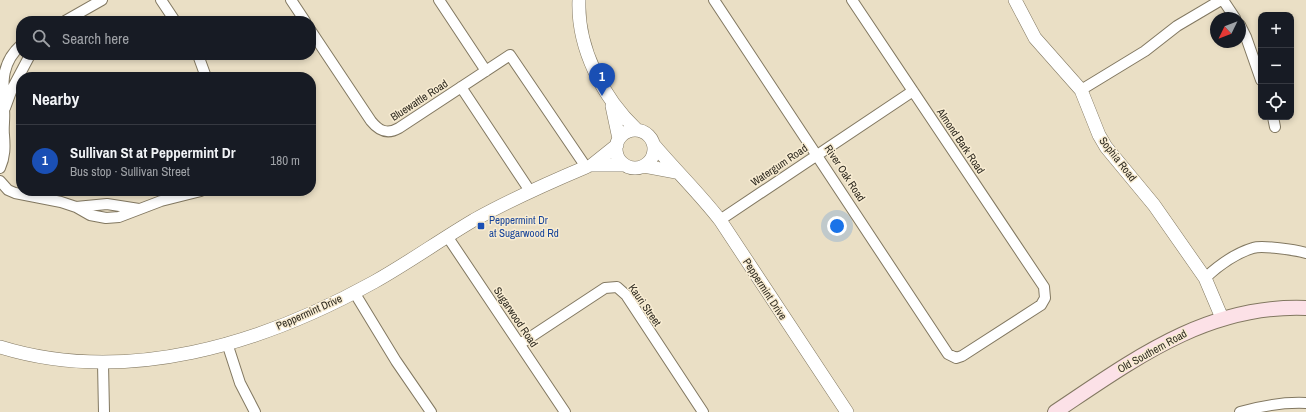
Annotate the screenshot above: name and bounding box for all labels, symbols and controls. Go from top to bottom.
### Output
north arrow [1210,12,1246,48]
map controls [1258,12,1294,120]
button: + [1258,12,1294,48]
search box [16,16,316,60]
icon: search [30,27,52,49]
text: Search here [62,28,129,49]
button: − [1258,48,1294,84]
pin: 1 [589,63,615,96]
street label: Bluewattle Road [388,76,450,124]
button: locate [1258,84,1294,120]
text: Nearby [32,87,79,110]
street label: Almond Bark Road [933,105,988,176]
street label: Sophia Road [1096,134,1140,184]
street label: Watergum Road [748,141,810,189]
text: Sullivan St at Peppermint Dr [70,142,235,163]
street label: River Oak Road [822,142,868,204]
text: 1 [42,152,48,169]
text: 180 m [270,152,300,169]
text: Bus stop · Sullivan Street [70,163,190,180]
place label: Peppermint Dr at Sugarwood Rd [489,213,559,240]
your location [827,216,847,236]
marker: Peppermint Dr at Sugarwood Rd [476,221,486,231]
street label: Peppermint Drive [740,256,790,322]
street label: Kauri Street [625,281,665,329]
street label: Sugarwood Road [491,284,541,350]
street label: Peppermint Drive [274,291,344,333]
street label: Old Southern Road [1115,326,1189,376]

